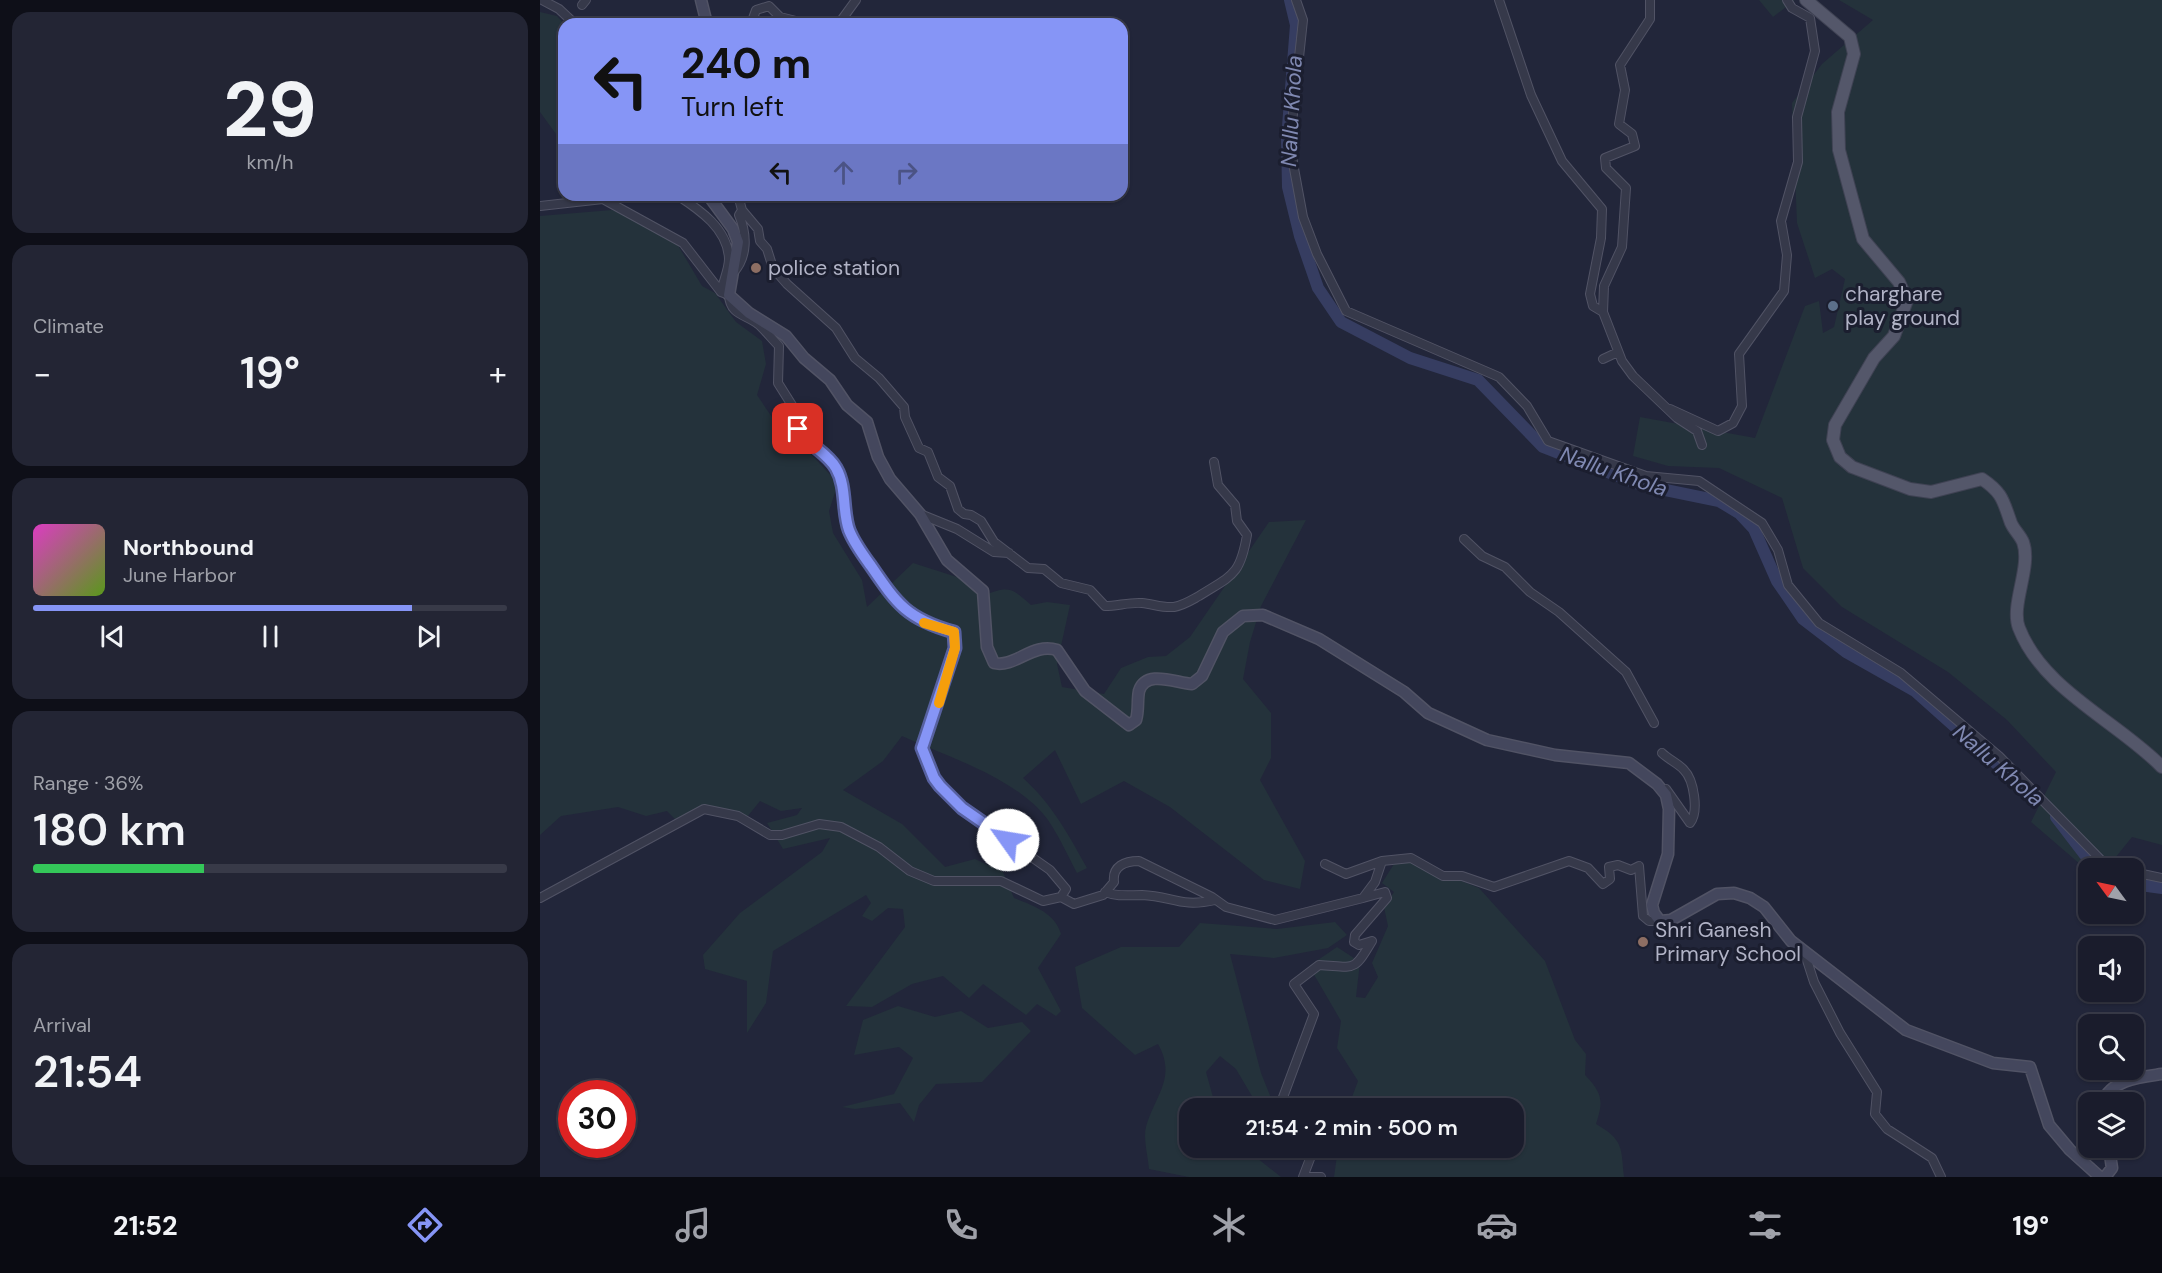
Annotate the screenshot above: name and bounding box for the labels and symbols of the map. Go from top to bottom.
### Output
water label: Nallu Khola [1274,54,1309,168]
place label: police station [768,254,900,282]
marker: police station [749,261,763,275]
place label: charghare play ground [1845,280,1960,332]
marker: charghare play ground [1826,299,1840,313]
pin [772,403,823,454]
water label: Nallu Khola [1556,440,1671,503]
water label: Nallu Khola [1947,718,2050,813]
position arrow [976,808,1040,872]
north arrow [2078,858,2144,924]
place label: Shri Ganesh Primary School [1655,916,1801,968]
marker: Shri Ganesh Primary School [1636,935,1650,949]
speed limit sign: 30 [558,1080,636,1158]

